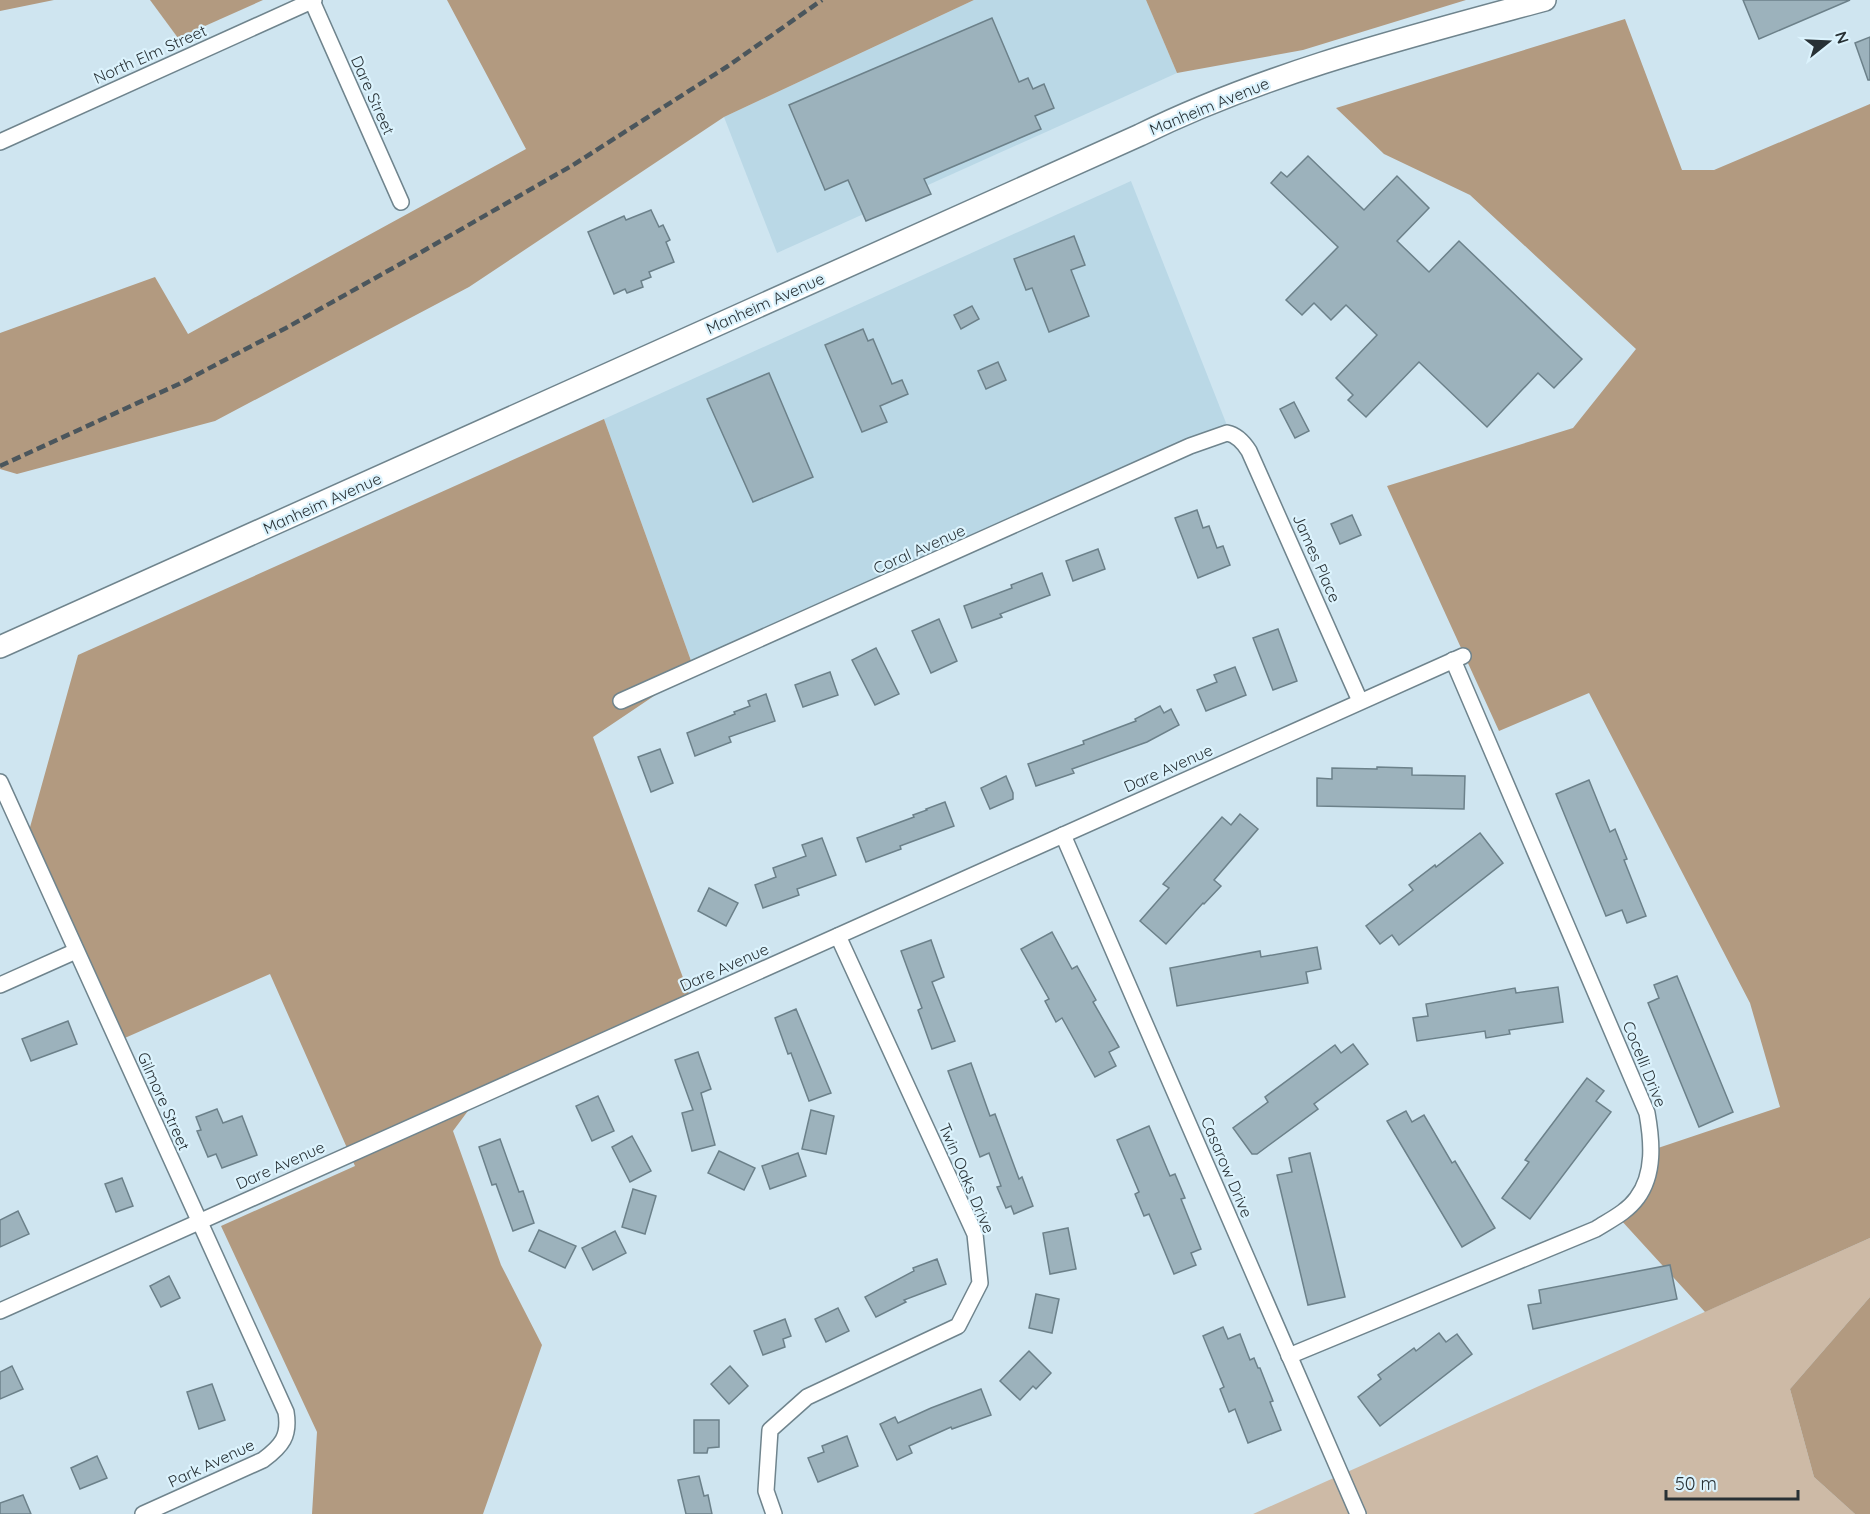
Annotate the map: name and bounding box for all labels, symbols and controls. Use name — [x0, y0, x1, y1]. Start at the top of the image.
north arrow — [1798, 12, 1858, 72]
street label: North Elm Street — [90, 20, 210, 88]
text: N — [1831, 29, 1854, 46]
street label: Dare Street — [347, 52, 399, 138]
street label: Manheim Avenue — [1146, 73, 1272, 139]
street label: Manheim Avenue — [703, 268, 827, 338]
street label: Manheim Avenue — [260, 468, 384, 538]
street label: James Place — [1289, 511, 1345, 605]
street label: Coral Avenue — [870, 520, 968, 578]
street label: Dare Avenue — [1120, 740, 1216, 796]
street label: Dare Avenue — [676, 939, 772, 995]
street label: Cocelli Drive — [1619, 1018, 1671, 1110]
street label: Gilmore Street — [133, 1049, 195, 1153]
street label: Casarow Drive — [1197, 1113, 1257, 1221]
street label: Twin Oaks Drive — [935, 1120, 999, 1236]
street label: Dare Avenue — [232, 1137, 328, 1193]
street label: Park Avenue — [165, 1434, 257, 1492]
scale bar — [1666, 1463, 1798, 1501]
text: 50 m — [1675, 1472, 1717, 1495]

